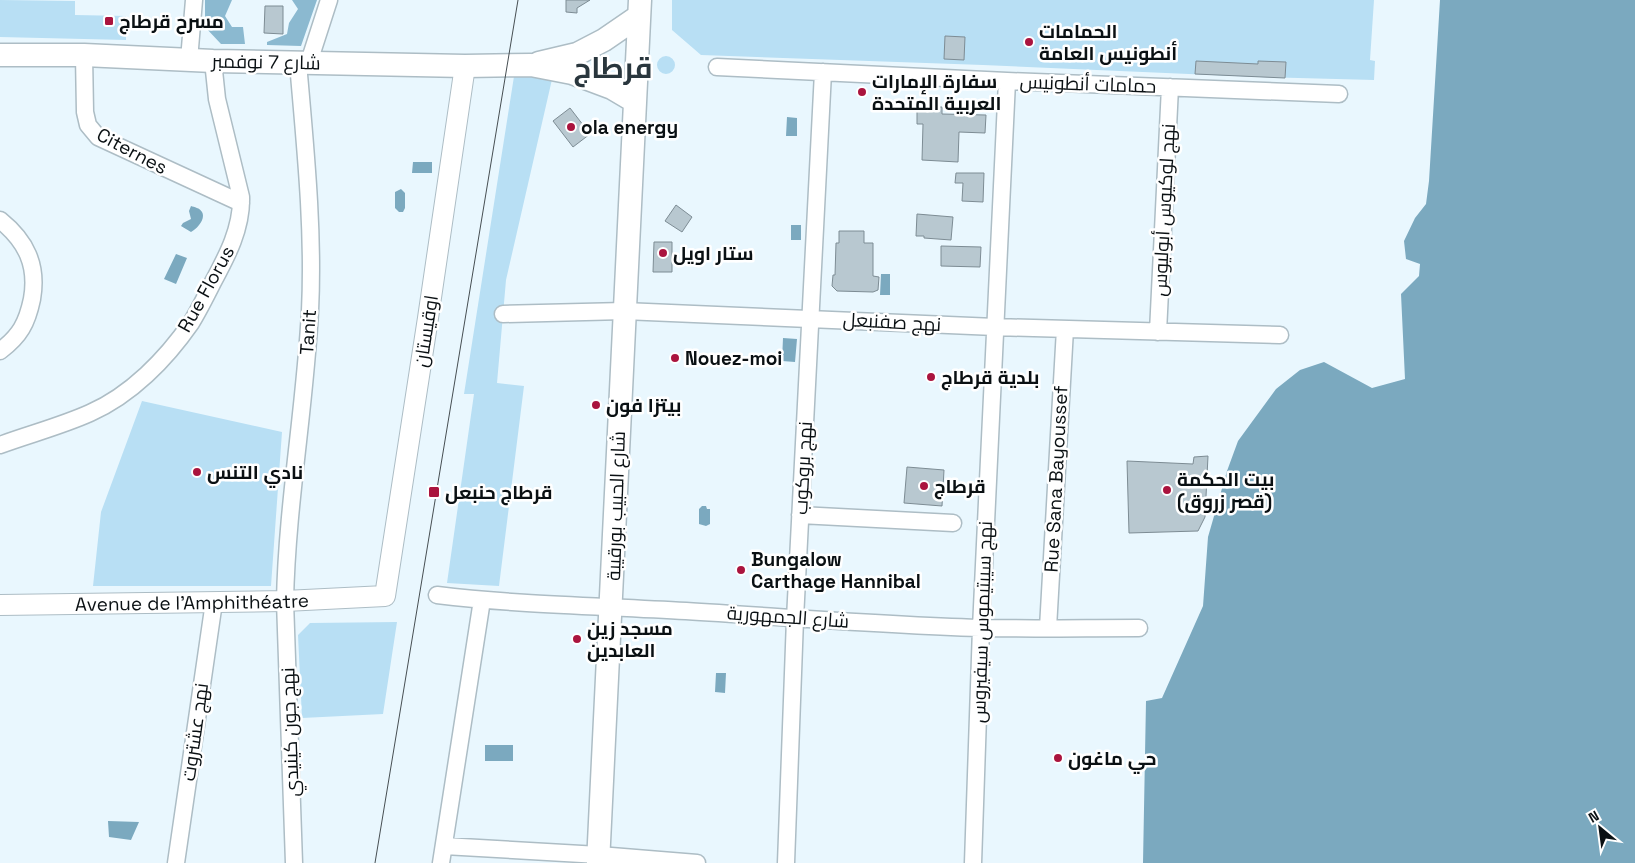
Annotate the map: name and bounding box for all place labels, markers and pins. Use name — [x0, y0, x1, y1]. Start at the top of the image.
place label: مسرح قرطاج — [119, 9, 224, 35]
marker: مسرح قرطاج — [103, 15, 115, 27]
place label: الحمامات أنطونيس العامة — [1039, 19, 1177, 66]
marker: الحمامات أنطونيس العامة — [1023, 36, 1035, 48]
place label: سفارة الإمارات العربية المتحدة — [872, 69, 1001, 116]
marker: سفارة الإمارات العربية المتحدة — [856, 86, 868, 98]
place label: ola energy — [581, 115, 678, 140]
marker: ola energy — [565, 121, 577, 133]
place label: ستار اويل — [673, 241, 753, 266]
marker: ستار اويل — [657, 247, 669, 259]
place label: Nouez-moi — [685, 346, 782, 371]
marker: Nouez-moi — [669, 352, 681, 364]
place label: بلدية قرطاج — [941, 365, 1039, 391]
marker: بلدية قرطاج — [925, 371, 937, 383]
place label: بيتزا فون — [606, 393, 681, 418]
marker: بيتزا فون — [590, 399, 602, 411]
place label: نادي التنس — [207, 460, 303, 488]
marker: نادي التنس — [191, 466, 203, 478]
place label: بيت الحكمة (قصر زروق) — [1177, 467, 1275, 514]
place label: قرطاج — [934, 474, 986, 500]
place label: قرطاج حنبعل — [445, 480, 552, 506]
marker: قرطاج — [918, 480, 930, 492]
marker: بيت الحكمة (قصر زروق) — [1161, 484, 1173, 496]
marker: قرطاج حنبعل — [427, 485, 441, 499]
place label: Bungalow Carthage Hannibal — [751, 547, 921, 594]
marker: Bungalow Carthage Hannibal — [735, 564, 747, 576]
place label: مسجد زين العابدين — [587, 616, 673, 663]
marker: مسجد زين العابدين — [571, 633, 583, 645]
place label: حي ماغون — [1068, 746, 1157, 774]
marker: حي ماغون — [1052, 752, 1064, 764]

